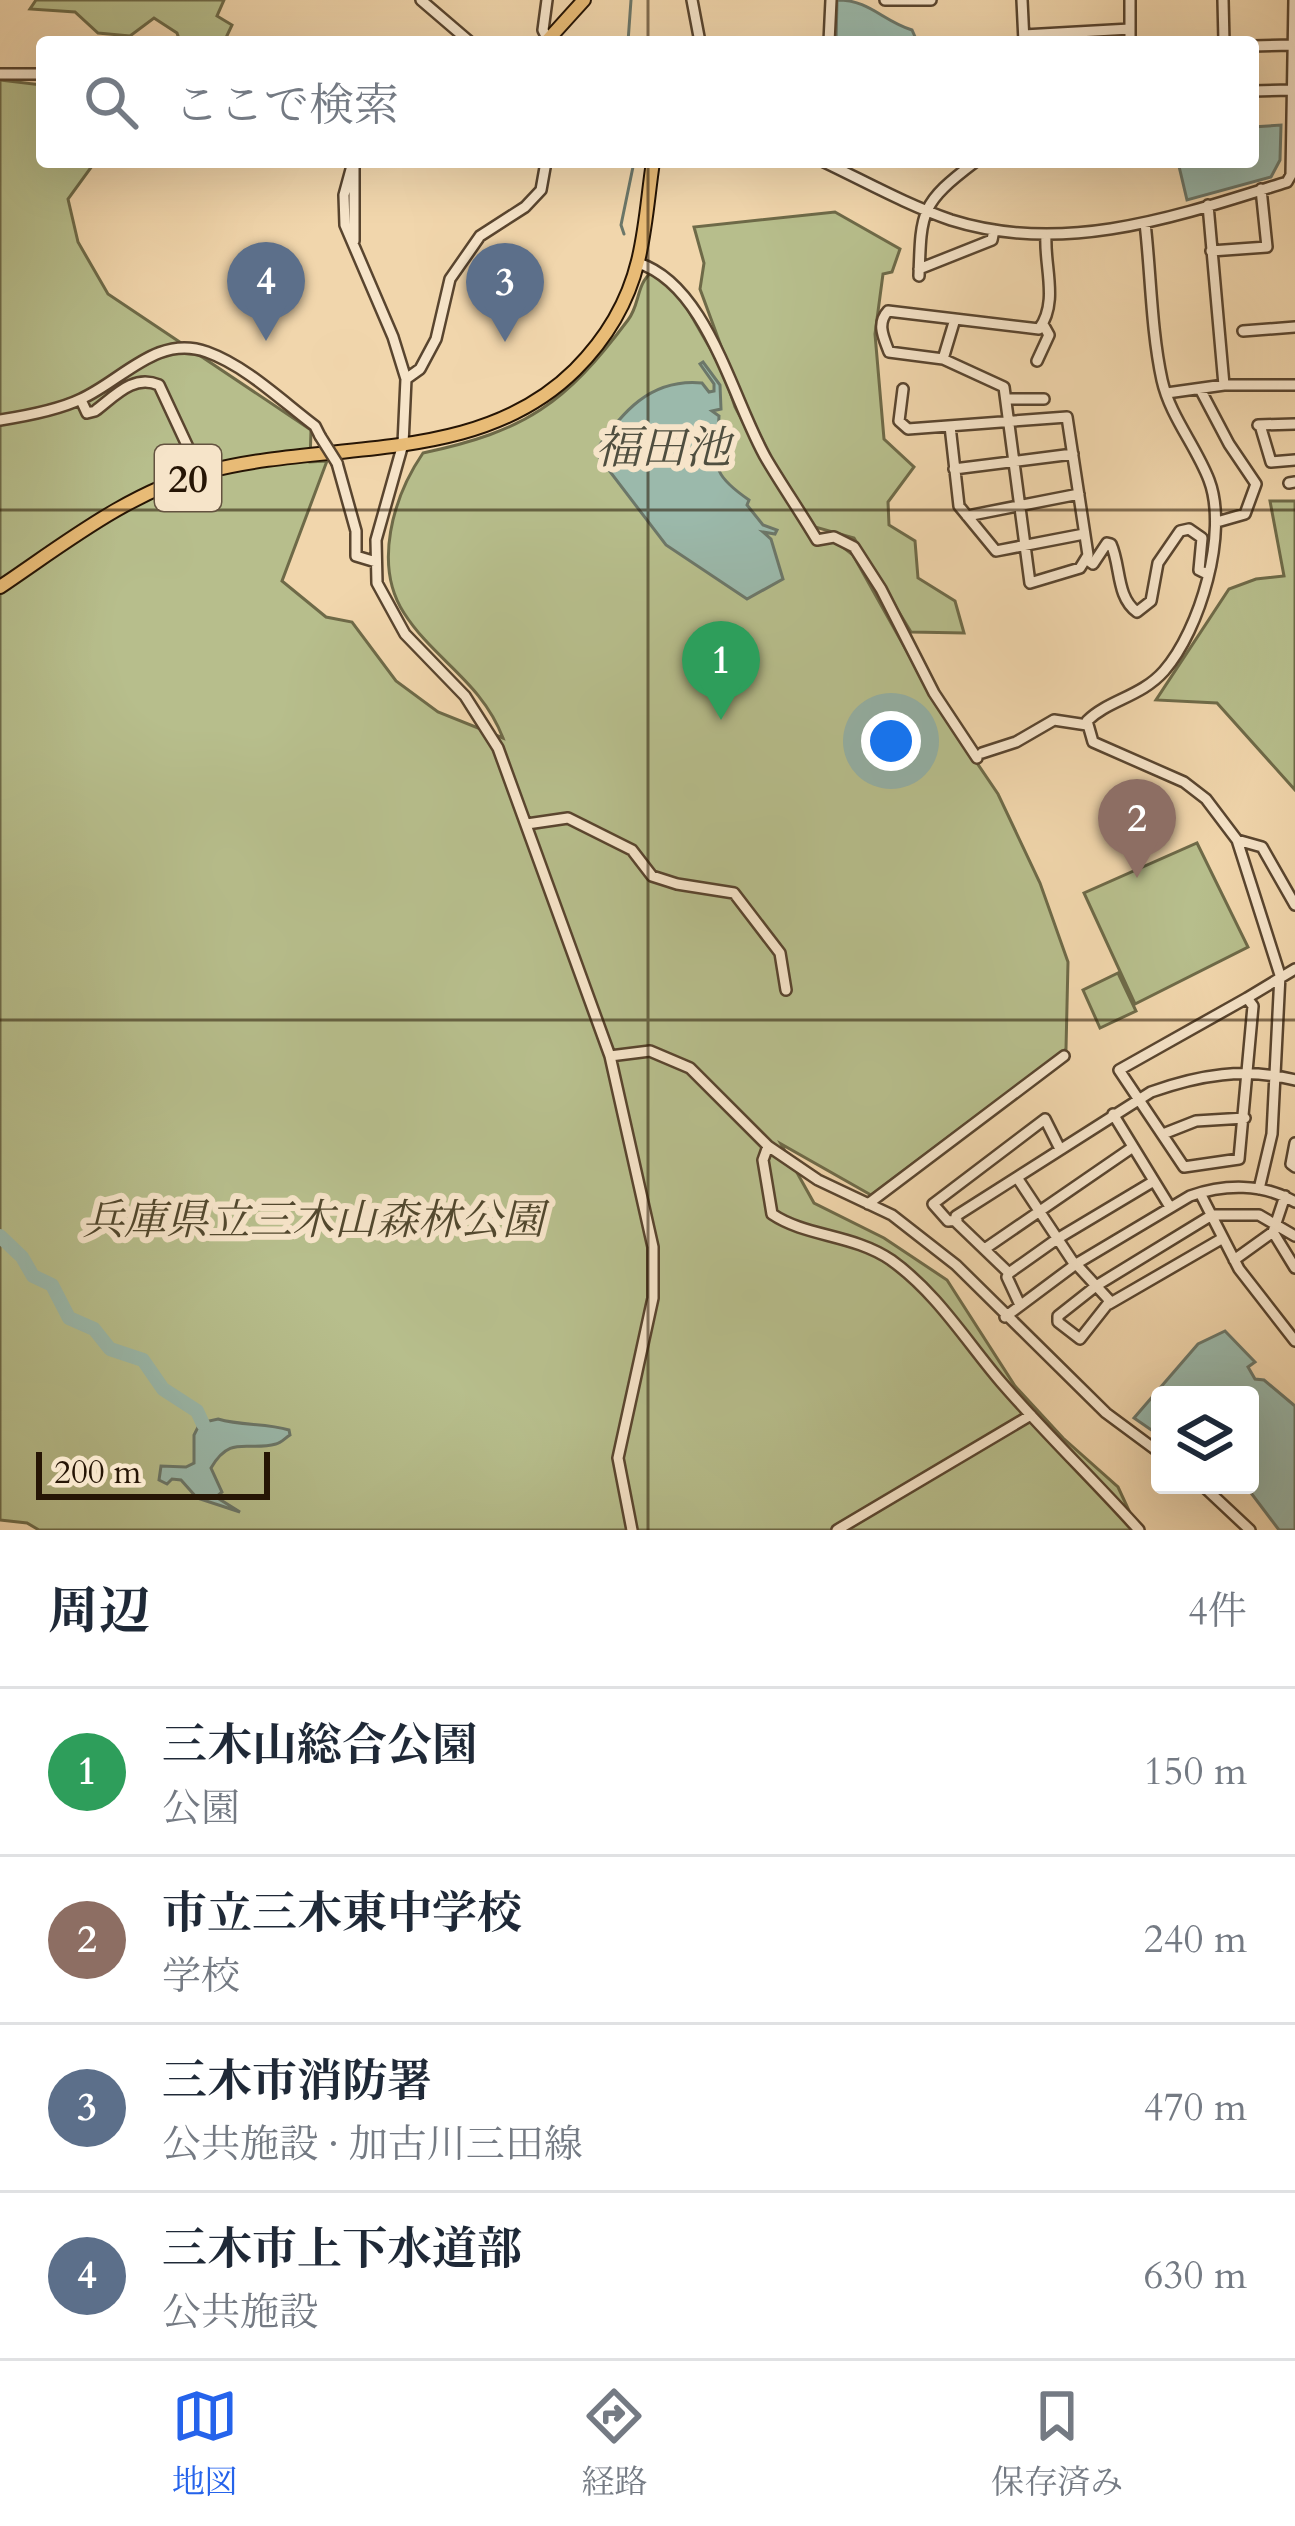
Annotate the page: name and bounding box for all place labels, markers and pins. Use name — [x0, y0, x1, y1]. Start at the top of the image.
pin: 4 — [227, 242, 305, 341]
pin: 3 — [466, 243, 544, 342]
pin: 1 — [682, 621, 760, 720]
pin: 2 — [1098, 779, 1176, 878]

